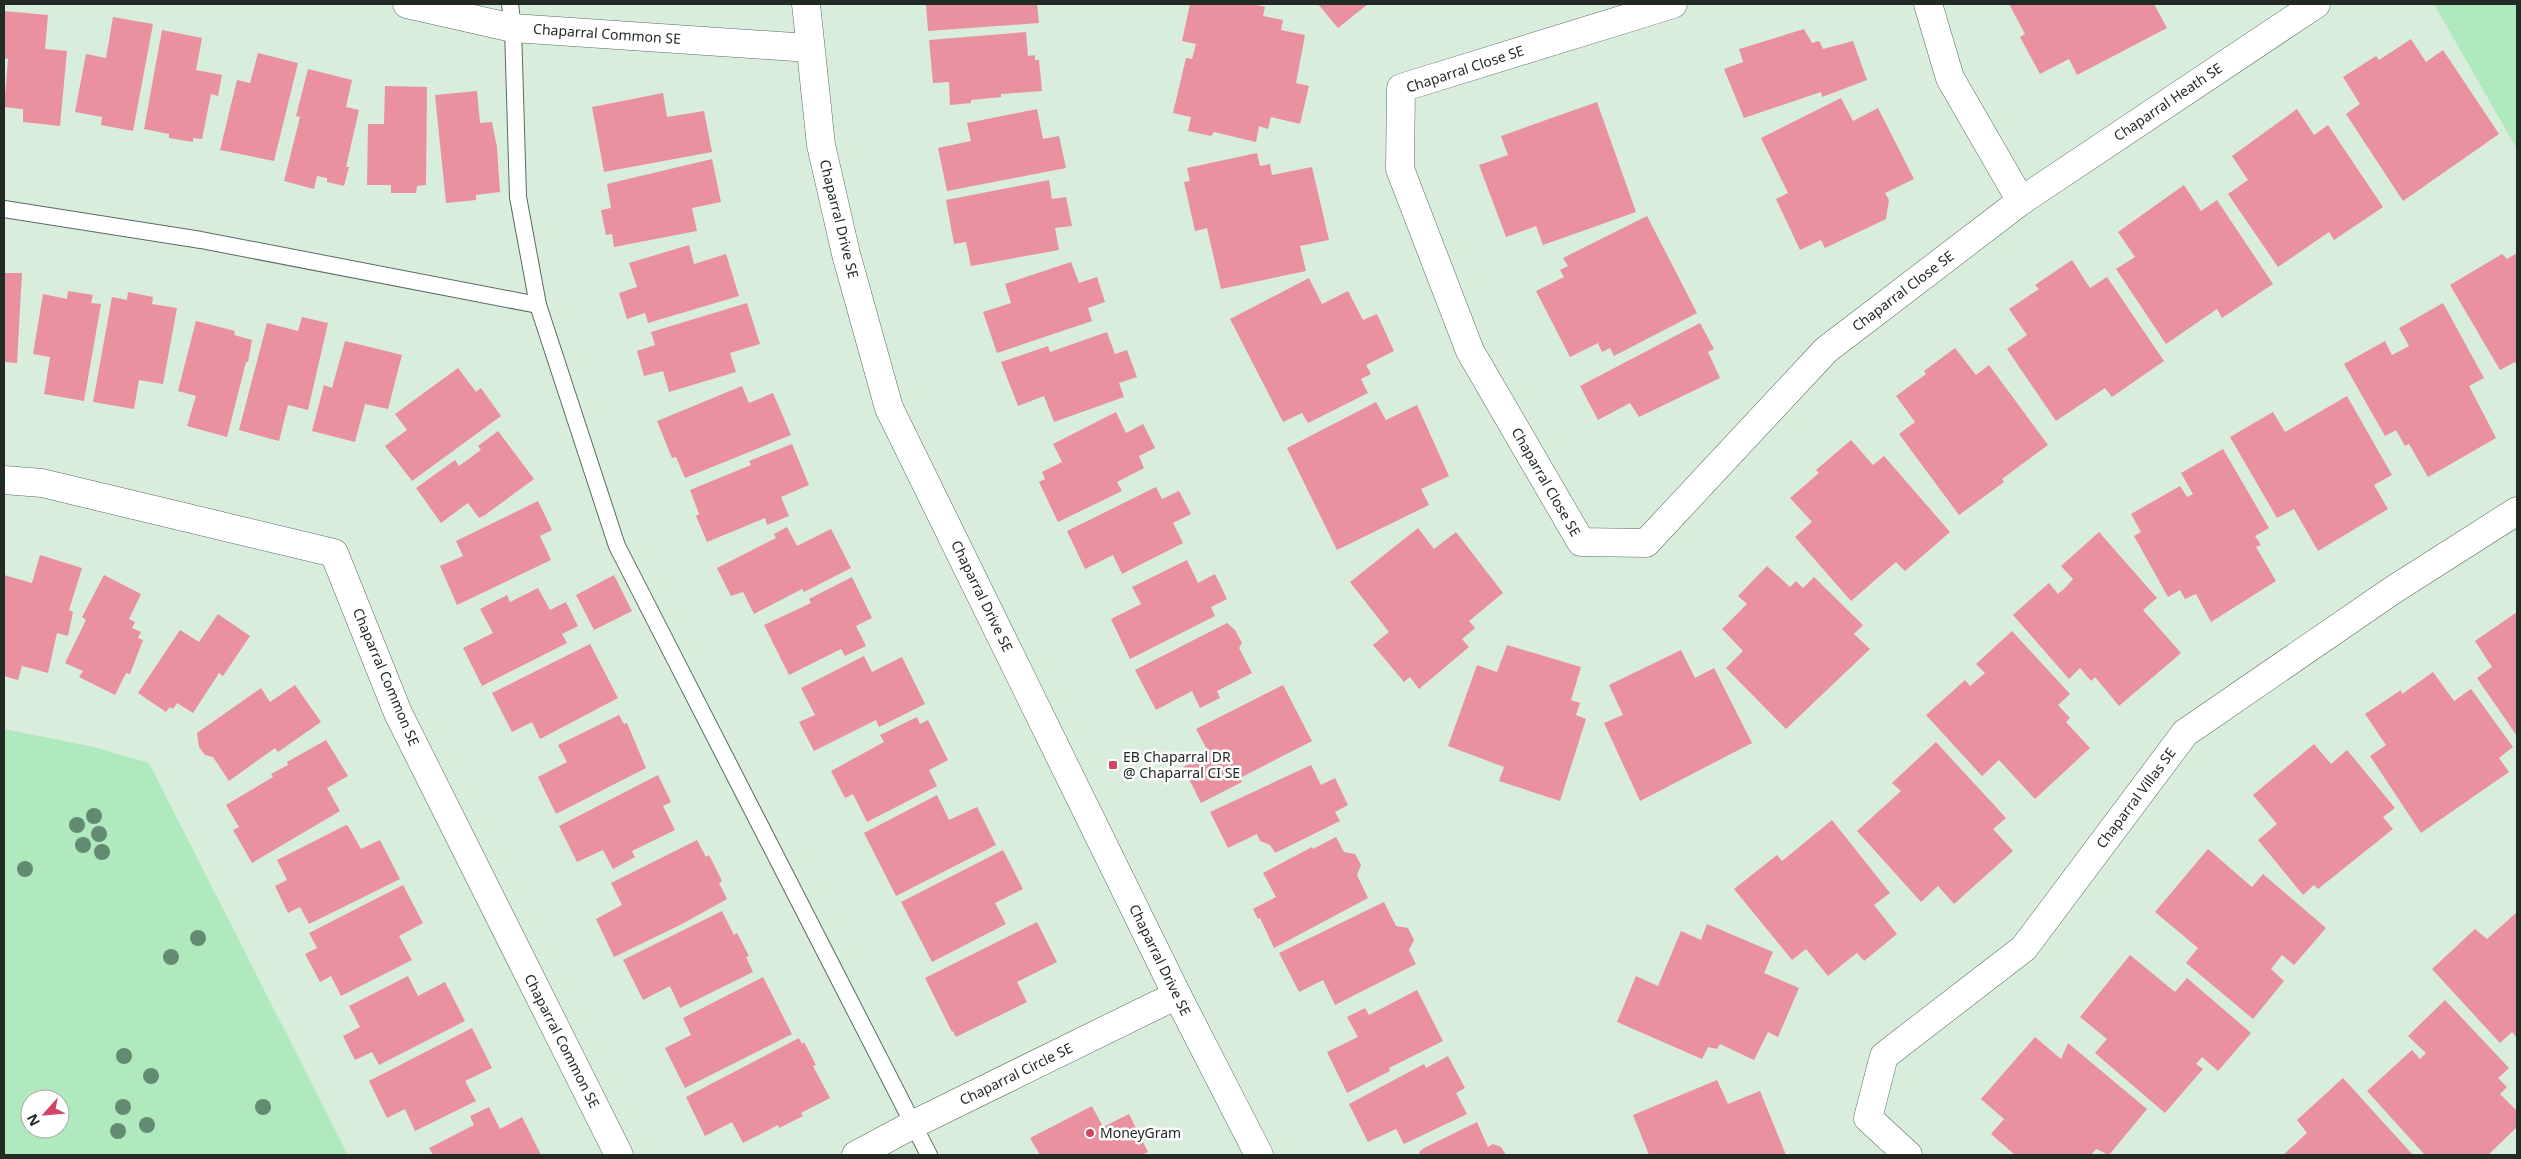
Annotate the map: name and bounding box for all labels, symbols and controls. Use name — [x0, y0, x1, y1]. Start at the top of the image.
street label: Chaparral Common SE — [533, 19, 681, 48]
street label: Chaparral Close SE — [1403, 41, 1526, 97]
street label: Chaparral Heath SE — [2110, 58, 2226, 145]
street label: Chaparral Drive SE — [816, 157, 863, 280]
street label: Chaparral Close SE — [1848, 246, 1957, 335]
street label: Chaparral Close SE — [1507, 424, 1585, 540]
street label: Chaparral Drive SE — [947, 537, 1018, 655]
street label: Chaparral Common SE — [349, 605, 424, 749]
street label: Chaparral Villas SE — [2092, 744, 2180, 852]
place label: EB Chaparral DR @ Chaparral CI SE — [1123, 747, 1240, 782]
marker: EB Chaparral DR @ Chaparral CI SE — [1107, 759, 1119, 771]
street label: Chaparral Drive SE — [1125, 901, 1196, 1019]
street label: Chaparral Common SE — [520, 971, 604, 1111]
street label: Chaparral Circle SE — [956, 1038, 1075, 1109]
north arrow — [20, 1089, 70, 1139]
text: N — [22, 1111, 44, 1130]
place label: MoneyGram — [1100, 1123, 1181, 1142]
marker: MoneyGram — [1084, 1127, 1096, 1139]

